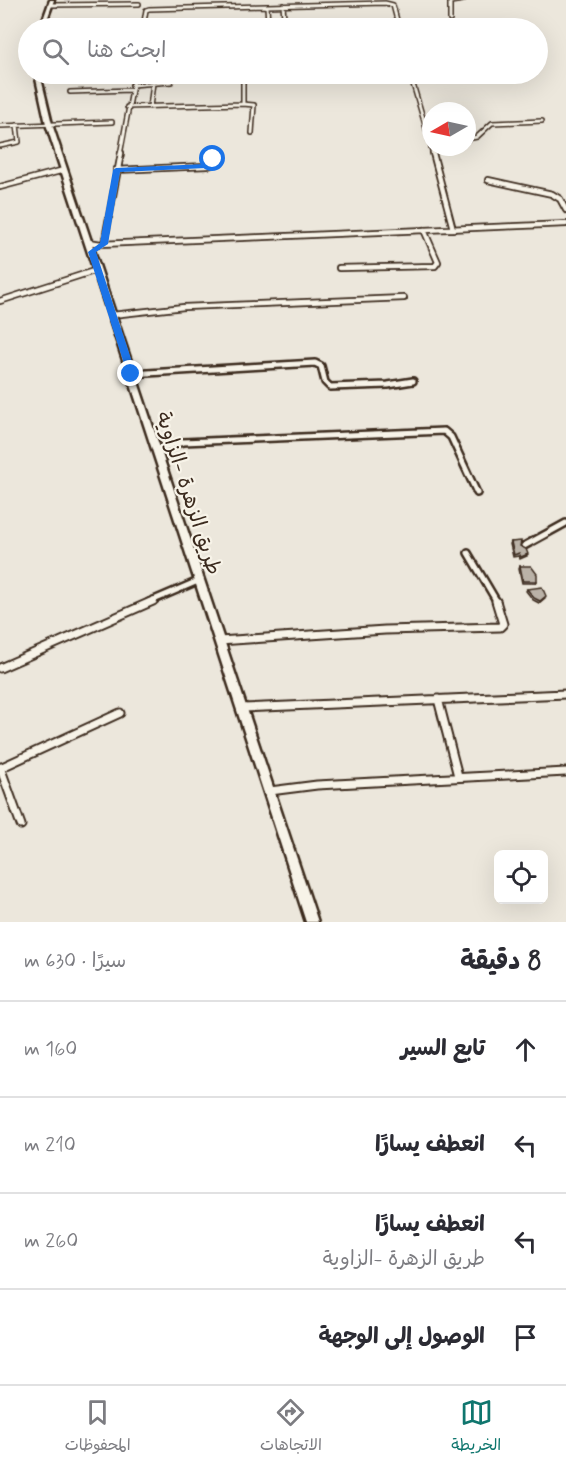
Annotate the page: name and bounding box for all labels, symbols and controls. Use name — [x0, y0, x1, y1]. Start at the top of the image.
search box — [18, 18, 548, 84]
icon: search — [39, 35, 72, 68]
text: ابحث هنا — [87, 37, 167, 65]
north arrow — [422, 102, 476, 156]
route start — [199, 145, 225, 171]
route end — [117, 360, 143, 386]
street label: طريق الزهرة -الزاوية — [148, 408, 228, 579]
map controls — [494, 850, 548, 904]
button: locate — [494, 850, 548, 904]
text: 8 دقيقة — [460, 945, 542, 979]
text: سيرًا · 630 m — [24, 948, 126, 975]
icon: ahead — [509, 1033, 542, 1066]
text: تابع السير — [401, 1035, 485, 1063]
text: 160 m — [24, 1036, 77, 1063]
icon: left — [509, 1129, 542, 1162]
text: انعطف يسارًا — [375, 1131, 485, 1159]
text: 210 m — [24, 1132, 76, 1159]
text: انعطف يسارًا — [375, 1211, 485, 1239]
icon: left — [509, 1225, 542, 1258]
text: 260 m — [24, 1228, 78, 1255]
text: طريق الزهرة -الزاوية — [323, 1246, 485, 1273]
icon: arrive — [509, 1321, 542, 1354]
text: الوصول إلى الوجهة — [318, 1323, 485, 1351]
tab: المحفوظات — [65, 1396, 131, 1459]
tab: الاتجاهات — [260, 1396, 322, 1459]
tab: الخريطة — [451, 1396, 501, 1459]

